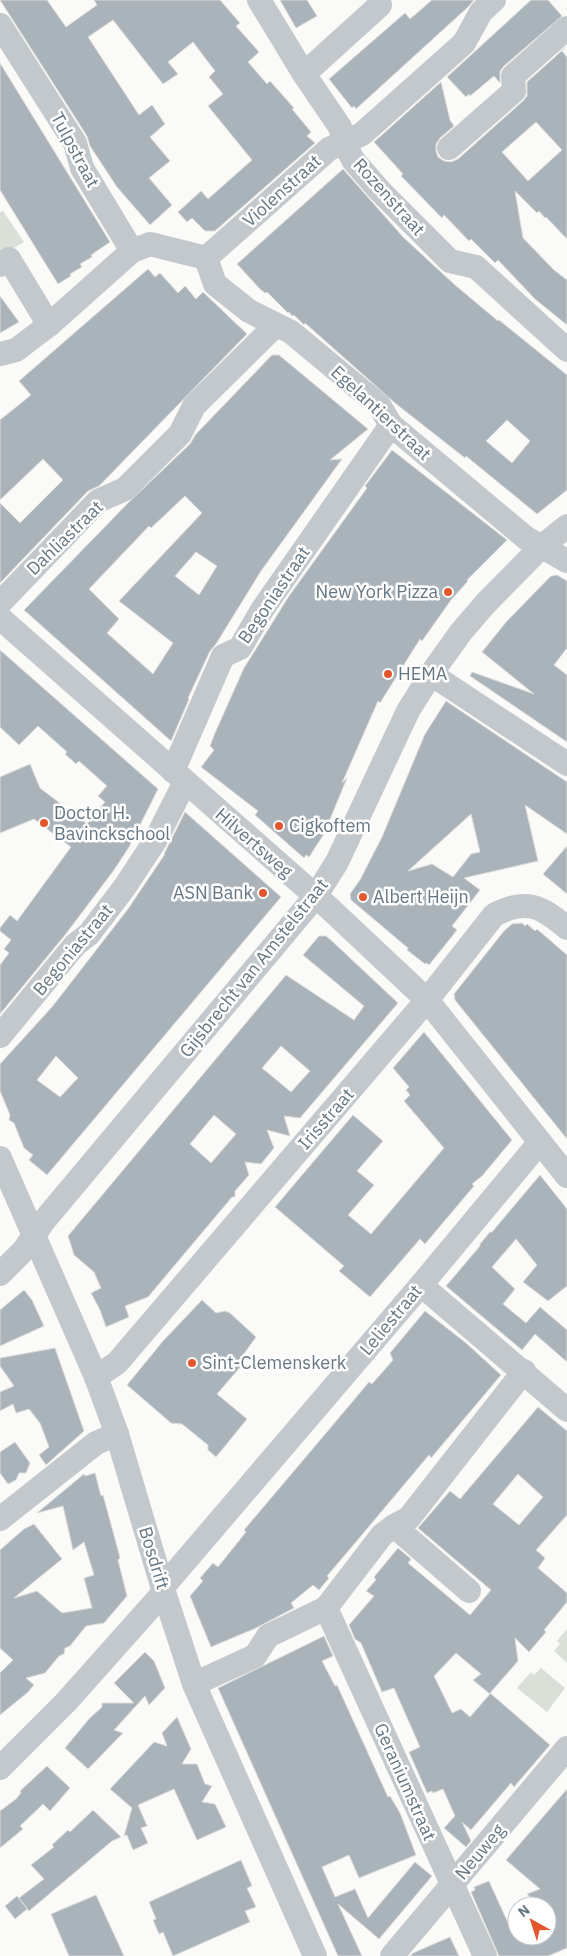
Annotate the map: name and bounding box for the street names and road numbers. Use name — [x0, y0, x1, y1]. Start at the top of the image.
street label: Tulpstraat — [46, 108, 105, 191]
street label: Violenstraat — [238, 149, 326, 232]
street label: Rozenstraat — [349, 153, 430, 240]
street label: Egelantierstraat — [326, 360, 436, 465]
street label: Dahliastraat — [21, 495, 108, 580]
street label: Begoniastraat — [233, 542, 315, 648]
street label: Hilvertsweg — [211, 803, 298, 883]
street label: Gijsbrecht van Amstelstraat — [174, 874, 333, 1062]
street label: Begoniastraat — [28, 899, 118, 1000]
street label: Irisstraat — [293, 1083, 359, 1154]
street label: Leliestraat — [354, 1280, 427, 1360]
street label: Bosdrift — [134, 1524, 175, 1592]
street label: Geraniumstraat — [369, 1719, 442, 1844]
street label: Neuweg — [450, 1819, 510, 1884]

